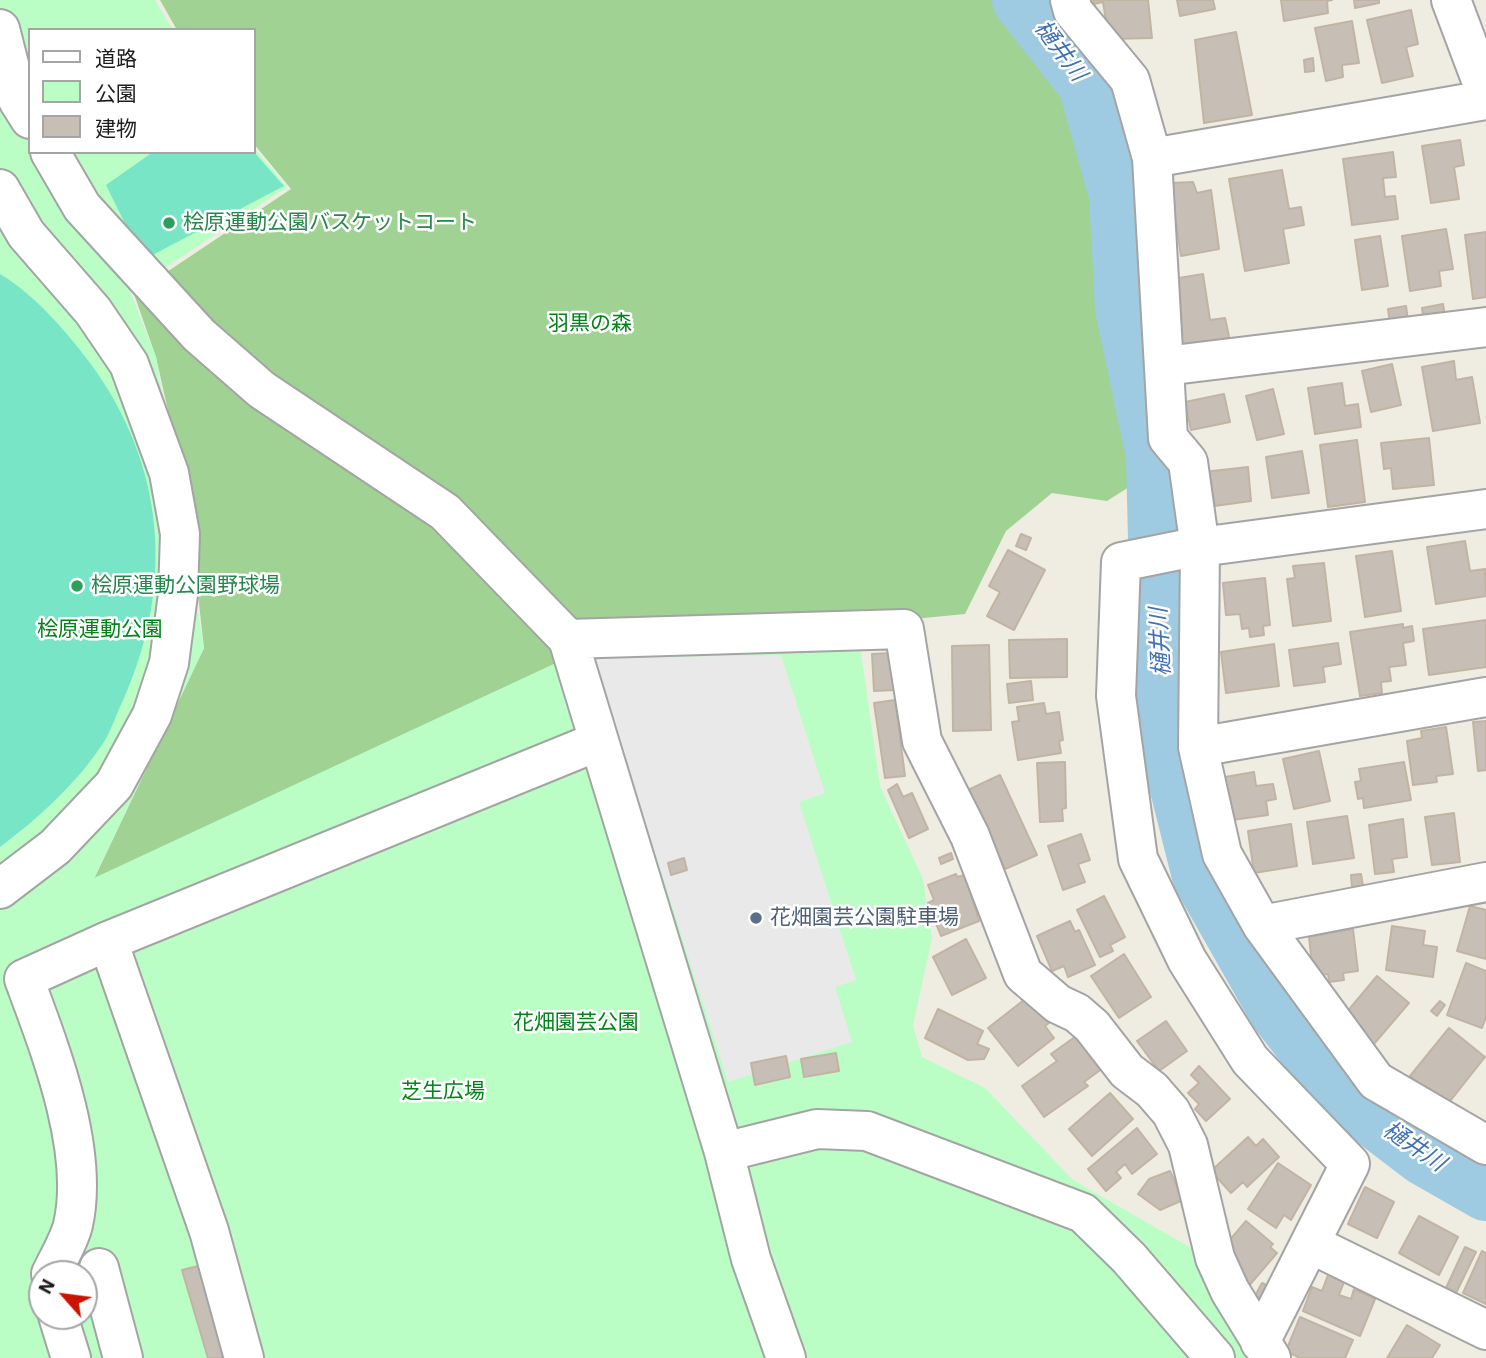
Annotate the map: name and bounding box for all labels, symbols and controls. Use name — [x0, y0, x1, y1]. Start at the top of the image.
water label: 樋井川 — [1028, 15, 1092, 87]
legend — [28, 28, 256, 154]
text: 道路 — [95, 44, 137, 72]
text: 公園 — [95, 79, 137, 107]
text: 建物 — [95, 114, 137, 142]
place label: 桧原運動公園バスケットコート — [183, 210, 477, 236]
marker: 桧原運動公園バスケットコート — [161, 215, 177, 231]
park label: 羽黒の森 — [548, 311, 632, 337]
place label: 桧原運動公園野球場 — [91, 573, 280, 599]
marker: 桧原運動公園野球場 — [69, 578, 85, 594]
water label: 樋井川 — [1145, 607, 1177, 677]
park label: 桧原運動公園 — [37, 617, 163, 643]
place label: 花畑園芸公園駐車場 — [770, 905, 959, 931]
marker: 花畑園芸公園駐車場 — [748, 910, 764, 926]
park label: 花畑園芸公園 — [513, 1010, 639, 1036]
park label: 芝生広場 — [401, 1079, 485, 1105]
water label: 樋井川 — [1378, 1116, 1450, 1178]
north arrow — [28, 1260, 98, 1330]
text: N — [32, 1274, 60, 1298]

